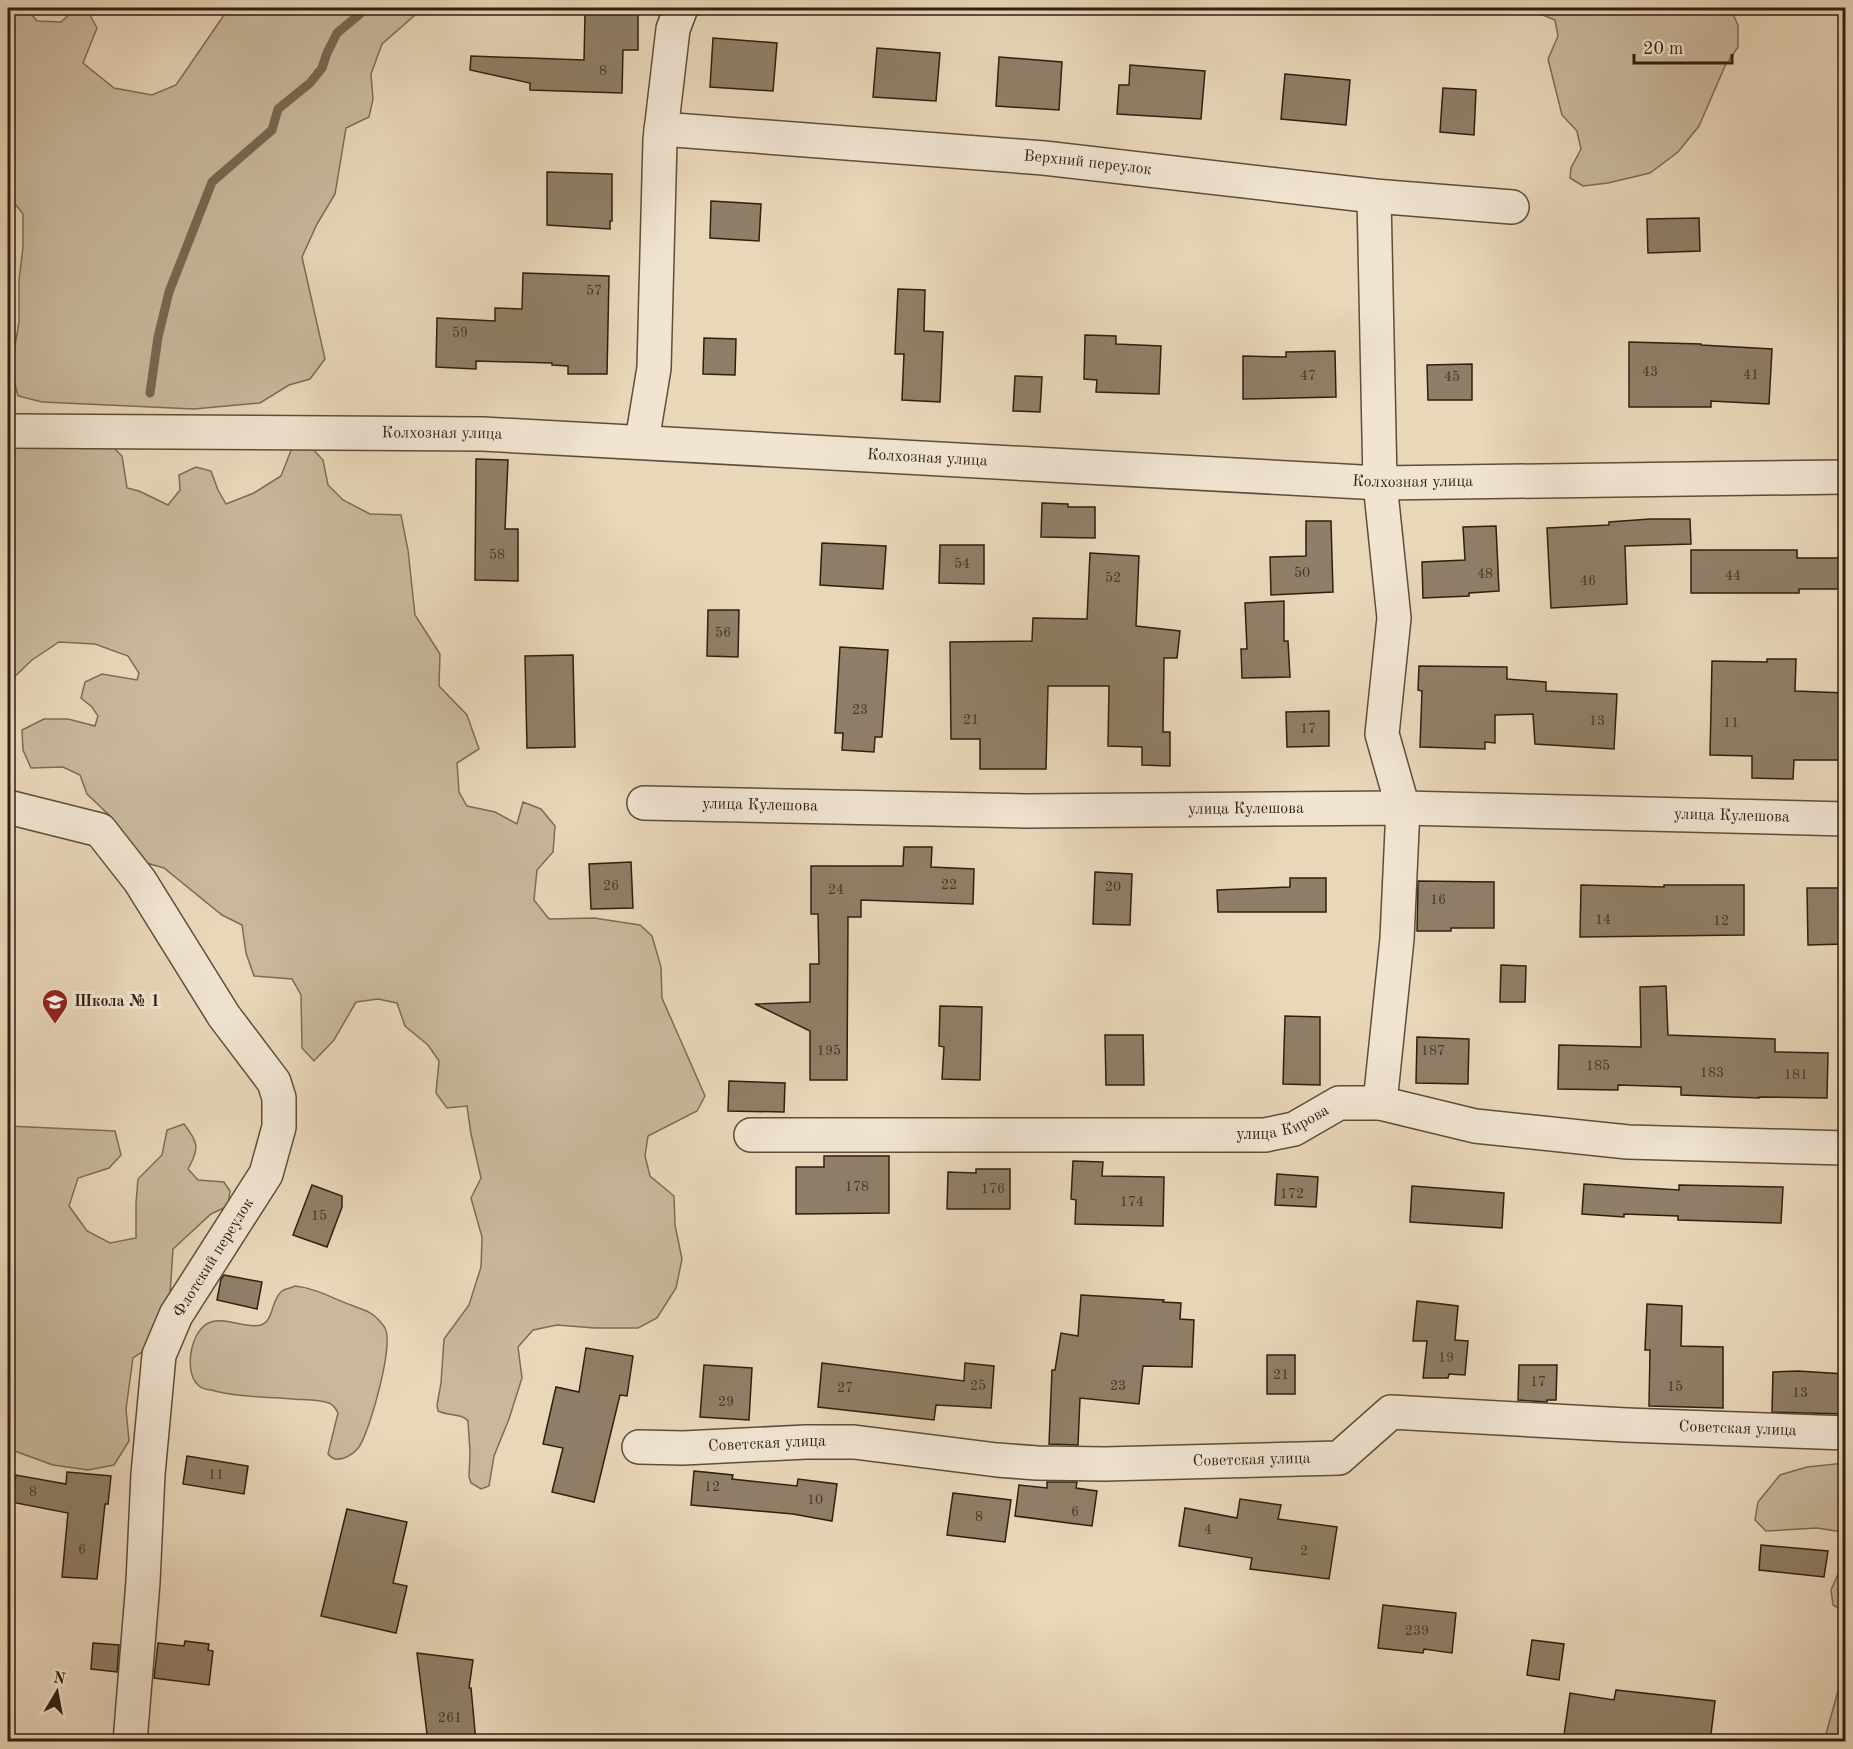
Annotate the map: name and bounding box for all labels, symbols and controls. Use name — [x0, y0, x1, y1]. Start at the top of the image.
scale bar — [1634, 27, 1732, 65]
text: 20 m — [1643, 40, 1683, 58]
house number: 8 — [599, 64, 607, 78]
street label: Верхний переулок — [1023, 148, 1152, 178]
house number: 57 — [586, 284, 602, 298]
house number: 59 — [452, 326, 468, 340]
house number: 43 — [1642, 365, 1658, 379]
house number: 41 — [1743, 368, 1759, 382]
house number: 47 — [1300, 369, 1316, 383]
house number: 45 — [1444, 370, 1460, 384]
street label: Колхозная улица — [381, 425, 503, 443]
street label: Колхозная улица — [866, 447, 988, 470]
street label: Колхозная улица — [1352, 473, 1473, 491]
house number: 58 — [489, 548, 505, 562]
house number: 54 — [954, 557, 970, 571]
house number: 50 — [1294, 566, 1310, 580]
house number: 48 — [1477, 567, 1493, 581]
house number: 44 — [1725, 569, 1741, 583]
house number: 52 — [1105, 571, 1121, 585]
house number: 46 — [1580, 574, 1596, 588]
house number: 56 — [715, 626, 731, 640]
house number: 23 — [852, 703, 868, 717]
house number: 21 — [963, 713, 979, 727]
house number: 13 — [1589, 714, 1605, 728]
house number: 11 — [1723, 716, 1739, 730]
house number: 17 — [1300, 722, 1316, 736]
street label: улица Кулешова — [702, 796, 818, 815]
street label: улица Кулешова — [1188, 801, 1304, 818]
street label: улица Кулешова — [1674, 807, 1790, 826]
house number: 22 — [941, 878, 957, 892]
house number: 26 — [603, 879, 619, 893]
house number: 20 — [1105, 880, 1121, 894]
house number: 24 — [828, 883, 844, 897]
house number: 16 — [1430, 893, 1446, 907]
house number: 14 — [1595, 913, 1611, 927]
house number: 12 — [1713, 914, 1729, 928]
school or university icon: Школа № 1 — [40, 987, 70, 1025]
place label: Школа № 1 — [74, 994, 160, 1010]
house number: 195 — [817, 1044, 841, 1058]
house number: 187 — [1421, 1044, 1445, 1058]
house number: 185 — [1586, 1059, 1610, 1073]
house number: 183 — [1700, 1066, 1724, 1080]
house number: 181 — [1784, 1068, 1808, 1082]
street label: улица Кирова — [1236, 1102, 1332, 1143]
house number: 178 — [845, 1180, 869, 1194]
house number: 176 — [981, 1182, 1005, 1196]
house number: 172 — [1280, 1187, 1304, 1201]
house number: 174 — [1120, 1195, 1144, 1209]
street label: Флотский переулок — [171, 1196, 257, 1320]
house number: 15 — [311, 1209, 327, 1223]
house number: 19 — [1438, 1351, 1454, 1365]
house number: 21 — [1273, 1368, 1289, 1382]
house number: 17 — [1530, 1375, 1546, 1389]
house number: 25 — [970, 1379, 986, 1393]
house number: 23 — [1110, 1379, 1126, 1393]
house number: 15 — [1667, 1380, 1683, 1394]
house number: 27 — [837, 1381, 853, 1395]
house number: 13 — [1792, 1386, 1808, 1400]
house number: 29 — [718, 1395, 734, 1409]
street label: Советская улица — [1678, 1419, 1797, 1439]
street label: Советская улица — [708, 1434, 826, 1455]
street label: Советская улица — [1192, 1451, 1311, 1470]
house number: 11 — [208, 1468, 224, 1482]
house number: 12 — [704, 1480, 720, 1494]
house number: 8 — [29, 1485, 37, 1499]
house number: 10 — [807, 1493, 823, 1507]
house number: 6 — [1071, 1505, 1079, 1519]
house number: 8 — [975, 1510, 983, 1524]
house number: 4 — [1204, 1523, 1212, 1537]
house number: 6 — [78, 1543, 86, 1557]
house number: 2 — [1300, 1544, 1308, 1558]
house number: 239 — [1405, 1624, 1429, 1638]
north arrow — [27, 1662, 87, 1722]
text: N — [52, 1670, 67, 1688]
house number: 261 — [438, 1711, 462, 1725]

